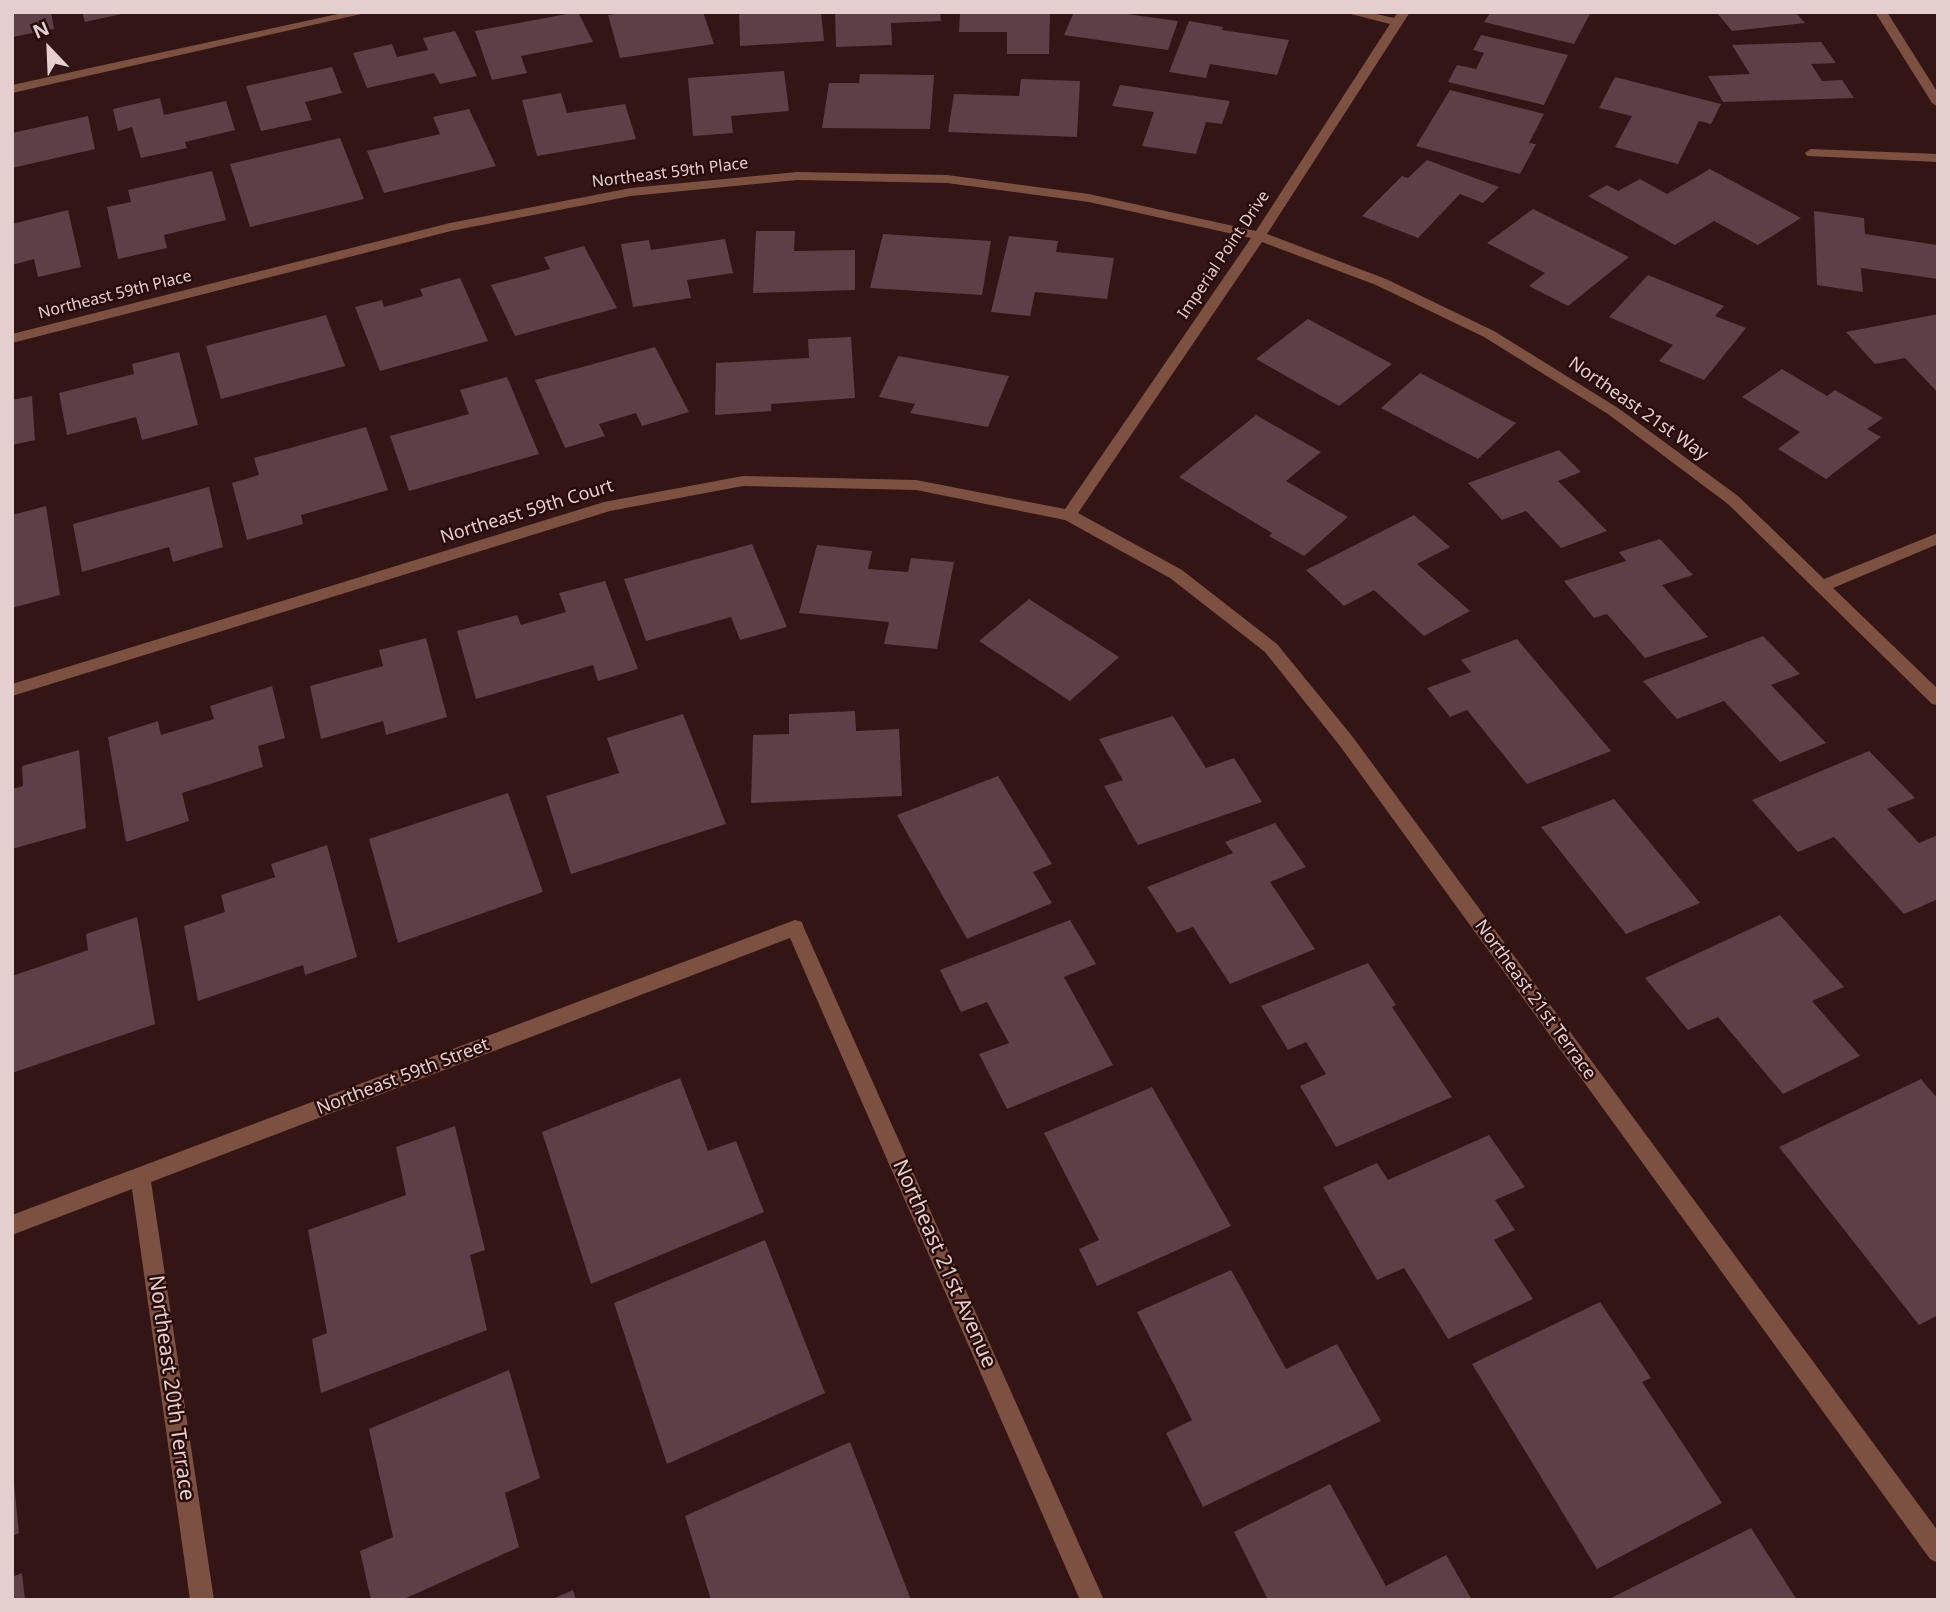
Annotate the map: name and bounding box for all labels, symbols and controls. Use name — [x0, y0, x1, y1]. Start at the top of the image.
north arrow — [14, 14, 84, 84]
text: N — [29, 15, 53, 45]
street label: Northeast 59th Place — [591, 154, 749, 192]
street label: Imperial Point Drive — [1174, 187, 1274, 323]
street label: Northeast 59th Place — [36, 267, 194, 323]
street label: Northeast 21st Way — [1564, 353, 1712, 465]
street label: Northeast 59th Court — [438, 475, 616, 549]
street label: Northeast 21st Terrace — [1470, 916, 1600, 1084]
street label: Northeast 59th Street — [314, 1034, 492, 1120]
street label: Northeast 21st Avenue — [887, 1156, 1001, 1372]
street label: Northeast 20th Terrace — [143, 1274, 199, 1502]

